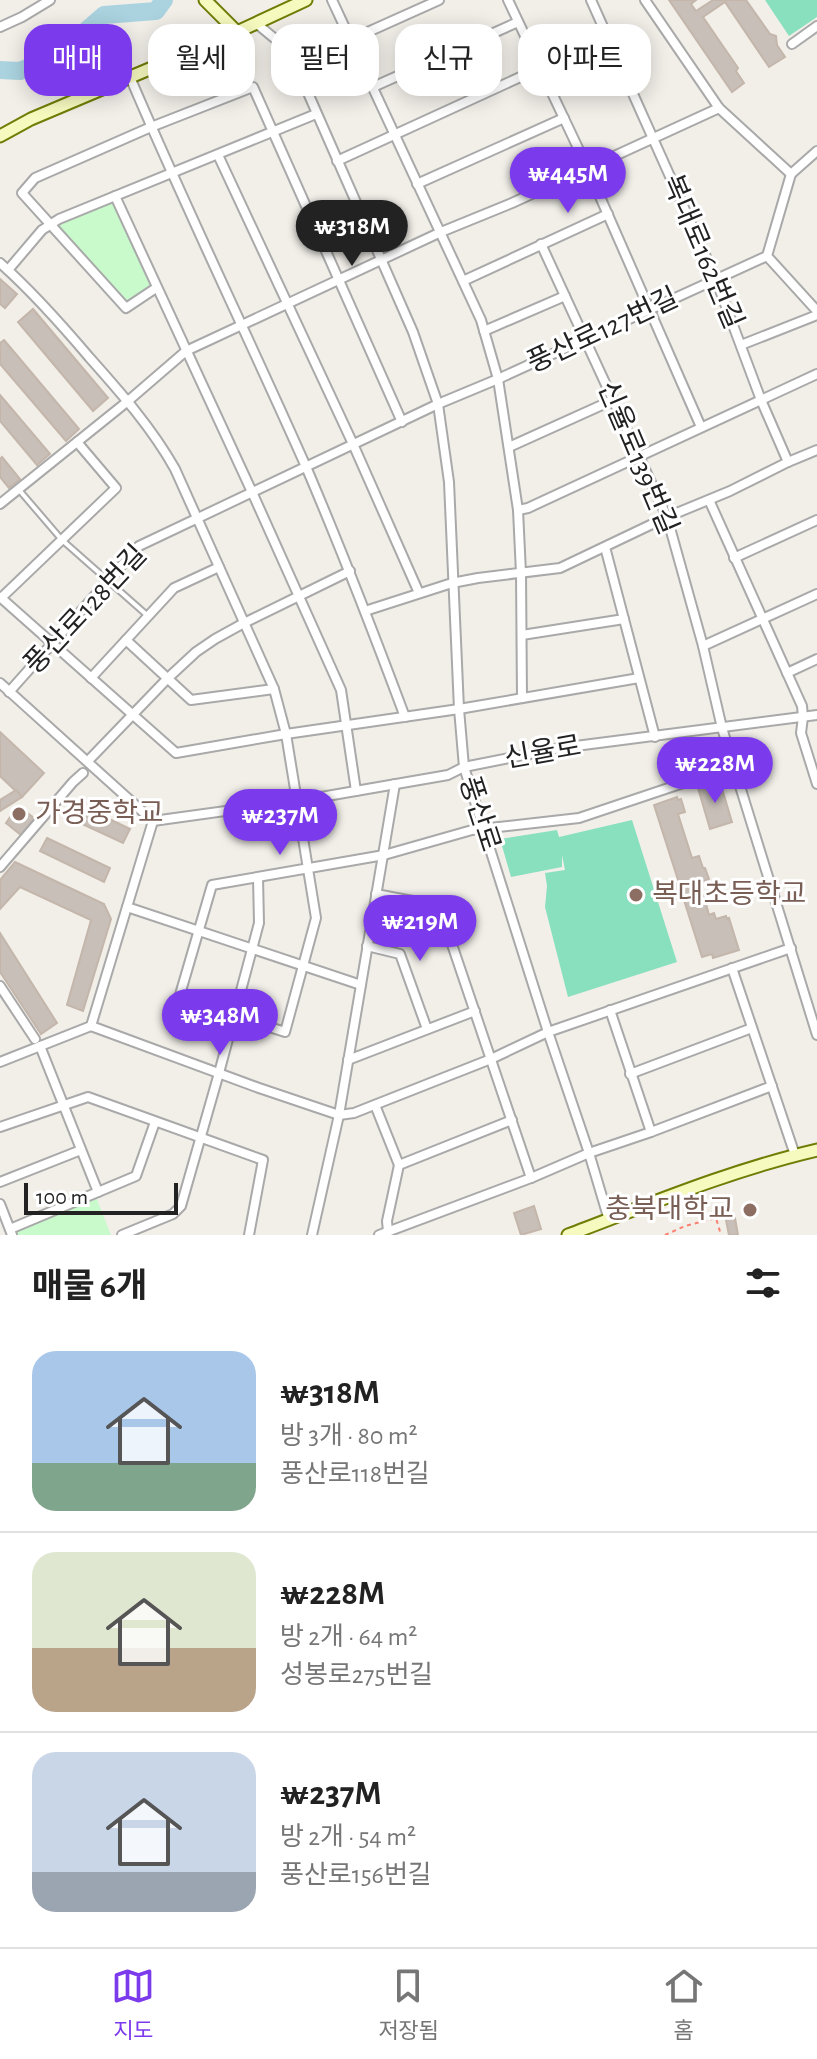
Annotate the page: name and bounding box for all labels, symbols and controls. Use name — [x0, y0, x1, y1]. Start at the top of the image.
chip: 매매 — [24, 24, 132, 96]
chip: 월세 — [148, 24, 255, 96]
chip: 필터 — [271, 24, 379, 96]
chip: 신규 — [395, 24, 502, 96]
chip: 아파트 — [518, 24, 651, 96]
pin: ₩445M — [512, 147, 624, 215]
text: ₩445M — [528, 160, 608, 186]
street label: 복대로162번길 — [657, 170, 749, 333]
pin: ₩318M — [296, 200, 408, 268]
text: ₩318M — [314, 213, 390, 239]
street label: 풍산로127번길 — [522, 282, 683, 378]
street label: 신율로139번길 — [592, 377, 684, 539]
street label: 풍산로128번길 — [18, 539, 152, 680]
street label: 신율로 — [502, 731, 583, 773]
pin: ₩228M — [659, 737, 771, 805]
text: ₩228M — [675, 750, 755, 776]
street label: 풍산로 — [454, 773, 505, 855]
pin: ₩237M — [224, 789, 336, 857]
place label: 가경중학교 — [35, 798, 164, 828]
text: ₩237M — [241, 802, 319, 828]
marker: 가경중학교 — [10, 805, 28, 823]
place label: 복대초등학교 — [652, 879, 807, 909]
marker: 복대초등학교 — [627, 886, 645, 904]
pin: ₩219M — [364, 895, 476, 963]
text: ₩219M — [381, 908, 459, 934]
pin: ₩348M — [164, 989, 276, 1057]
text: ₩348M — [180, 1002, 260, 1028]
scale bar — [24, 1179, 178, 1215]
text: 100 m — [36, 1186, 88, 1208]
place label: 충북대학교 — [605, 1194, 734, 1224]
marker: 충북대학교 — [741, 1201, 759, 1219]
icon: filters — [741, 1261, 785, 1305]
text: 매물 6개 — [32, 1270, 147, 1304]
text: ₩318M — [280, 1376, 380, 1410]
icon: home — [96, 1383, 192, 1479]
text: 방 3개 · 80 m² — [280, 1423, 418, 1449]
text: 풍산로118번길 — [280, 1461, 430, 1487]
text: ₩228M — [280, 1577, 385, 1611]
icon: home — [96, 1584, 192, 1680]
text: 방 2개 · 64 m² — [280, 1624, 417, 1650]
text: 성봉로275번길 — [280, 1662, 433, 1688]
text: ₩237M — [280, 1777, 382, 1811]
icon: home — [96, 1784, 192, 1880]
text: 방 2개 · 54 m² — [280, 1824, 416, 1850]
text: 풍산로156번길 — [280, 1862, 432, 1888]
tab: 지도 — [111, 1964, 155, 2044]
tab: 저장됨 — [378, 1964, 439, 2044]
tab: 홈 — [662, 1964, 706, 2044]

